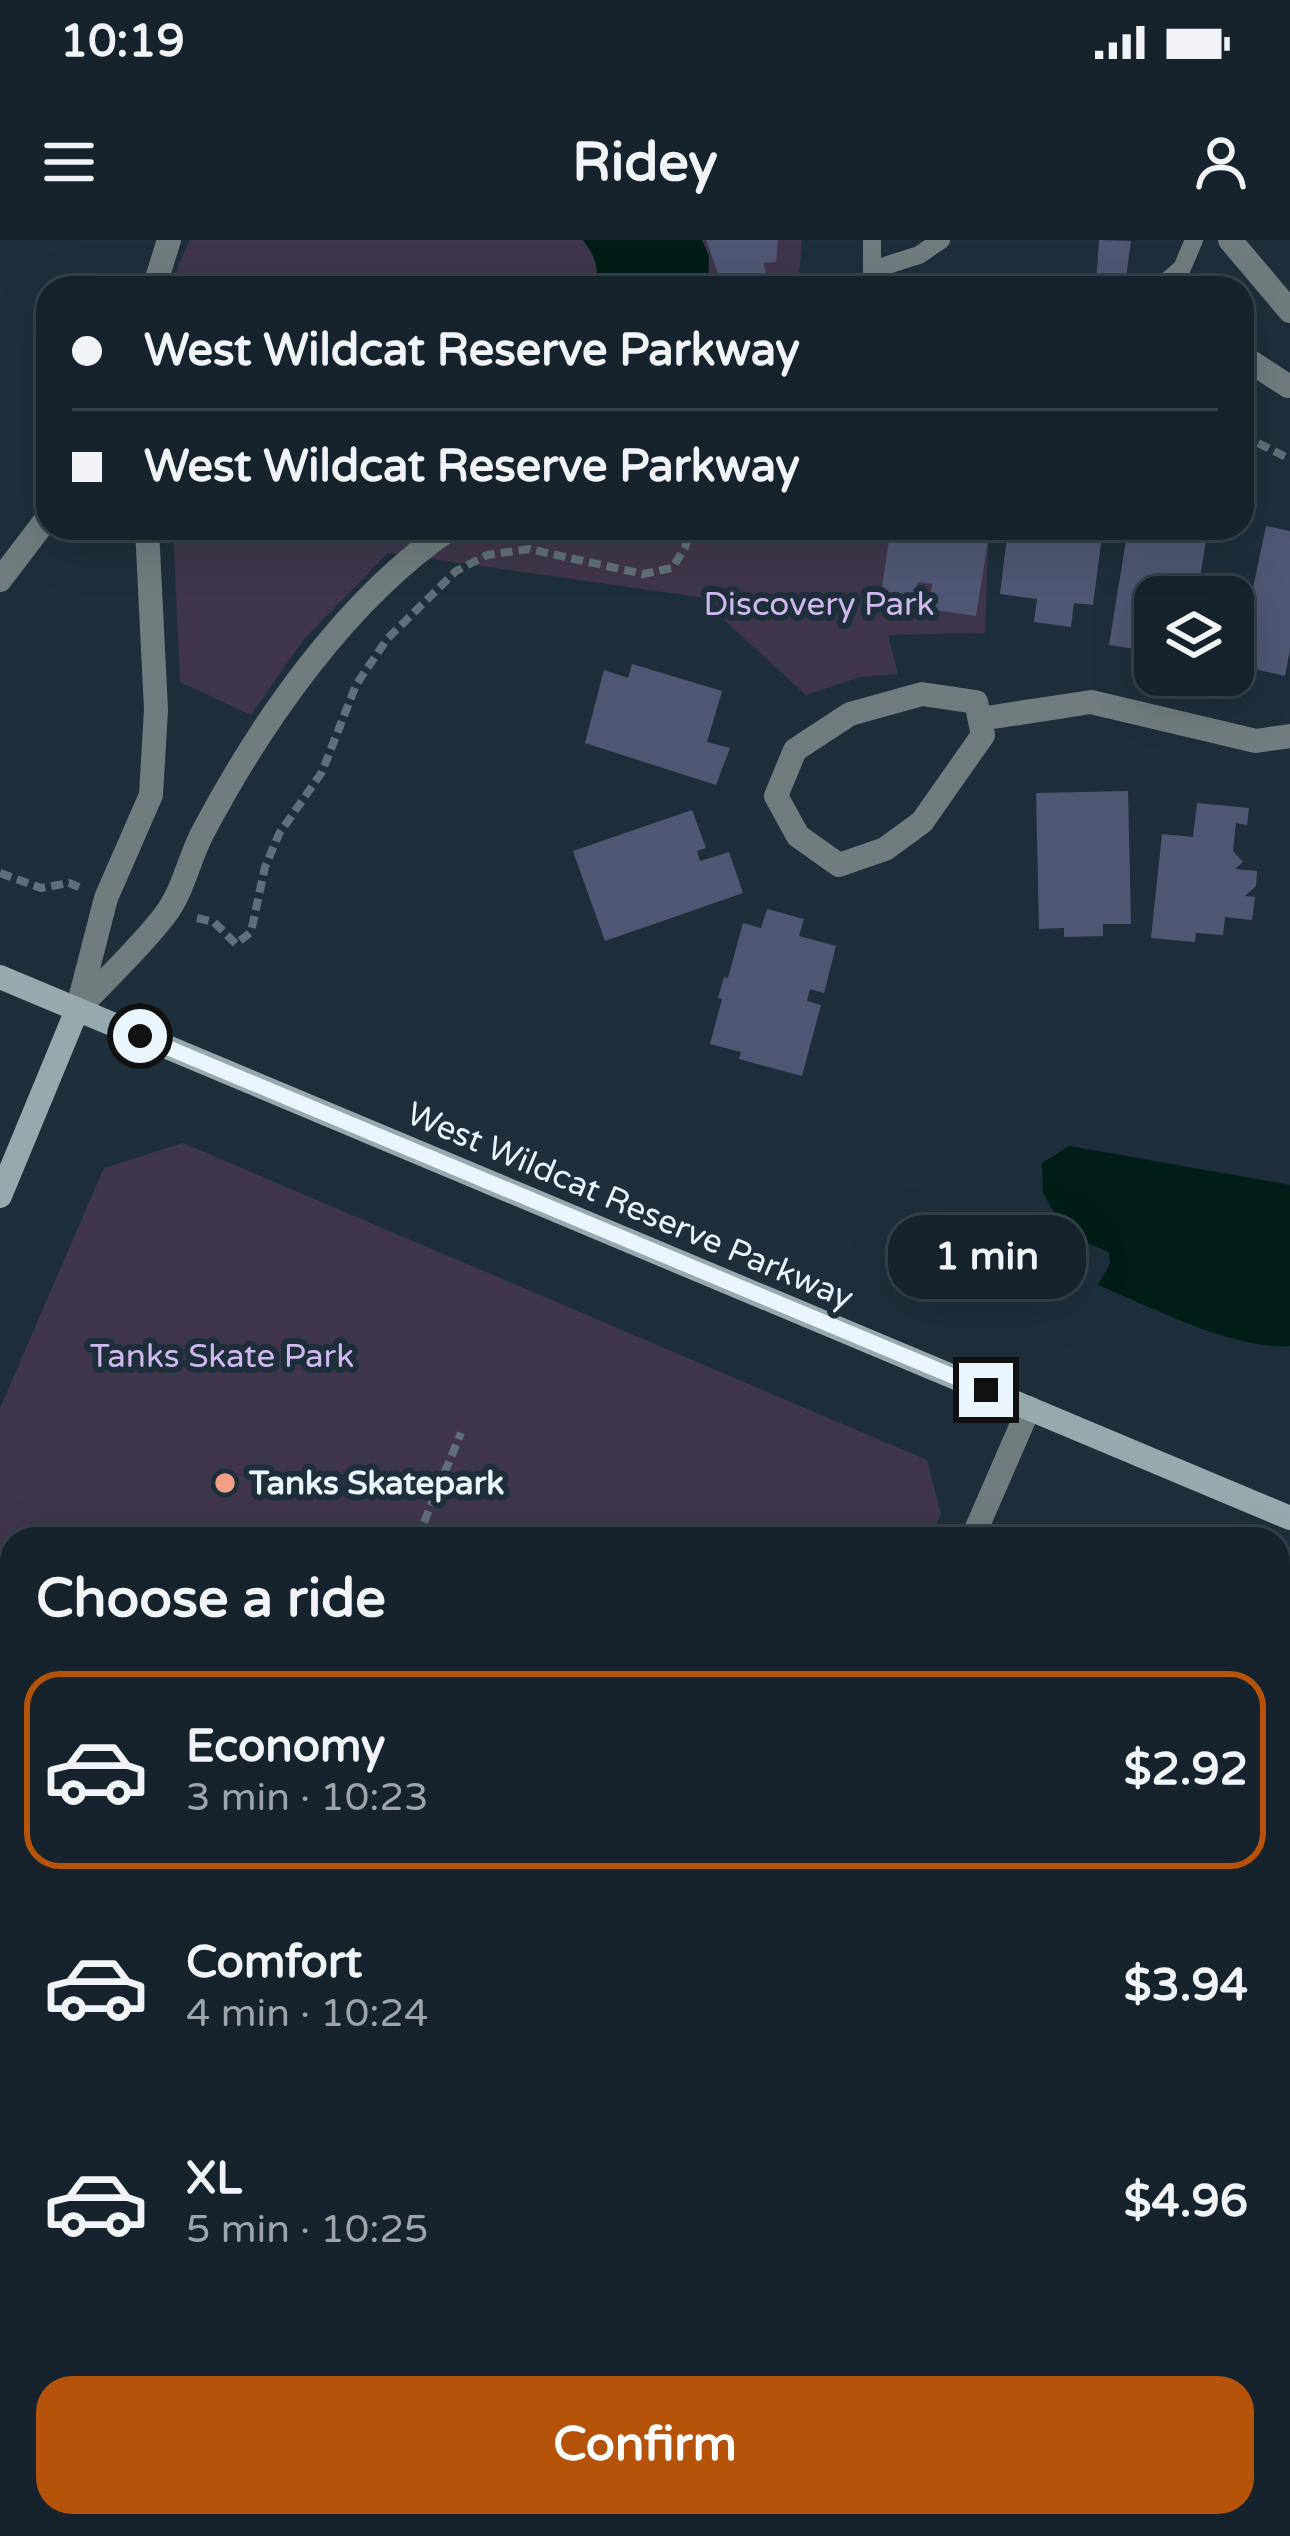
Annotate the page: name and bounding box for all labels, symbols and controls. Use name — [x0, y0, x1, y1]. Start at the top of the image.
text: 10:19 — [60, 15, 185, 69]
icon: menu — [36, 129, 102, 195]
icon: person — [1188, 129, 1254, 195]
text: Ridey — [572, 130, 718, 195]
text: West Wildcat Reserve Parkway — [144, 324, 800, 378]
text: West Wildcat Reserve Parkway — [144, 440, 800, 494]
map controls — [1134, 576, 1254, 696]
button: layers — [1134, 576, 1254, 696]
park label: Discovery Park — [703, 585, 935, 624]
route start — [113, 1009, 167, 1063]
street label: West Wildcat Reserve Parkway — [401, 1094, 859, 1318]
callout: 1 min — [887, 1216, 1085, 1300]
text: 1 min — [935, 1233, 1039, 1280]
park label: Tanks Skate Park — [90, 1337, 354, 1376]
route end — [959, 1363, 1013, 1417]
place label: Tanks Skatepark — [248, 1464, 504, 1503]
marker: Tanks Skatepark — [212, 1470, 238, 1496]
text: Choose a ride — [36, 1566, 386, 1631]
icon: car — [42, 1716, 150, 1824]
text: Economy — [186, 1720, 385, 1774]
text: $2.92 — [1124, 1743, 1248, 1797]
text: 3 min · 10:23 — [186, 1774, 428, 1821]
icon: car — [42, 1932, 150, 2040]
text: Comfort — [186, 1936, 362, 1990]
text: $3.94 — [1124, 1959, 1248, 2013]
text: 4 min · 10:24 — [186, 1990, 428, 2037]
icon: car — [42, 2148, 150, 2256]
text: XL — [186, 2152, 242, 2206]
text: $4.96 — [1124, 2175, 1248, 2229]
text: 5 min · 10:25 — [186, 2206, 428, 2253]
button: Confirm — [36, 2376, 1254, 2514]

